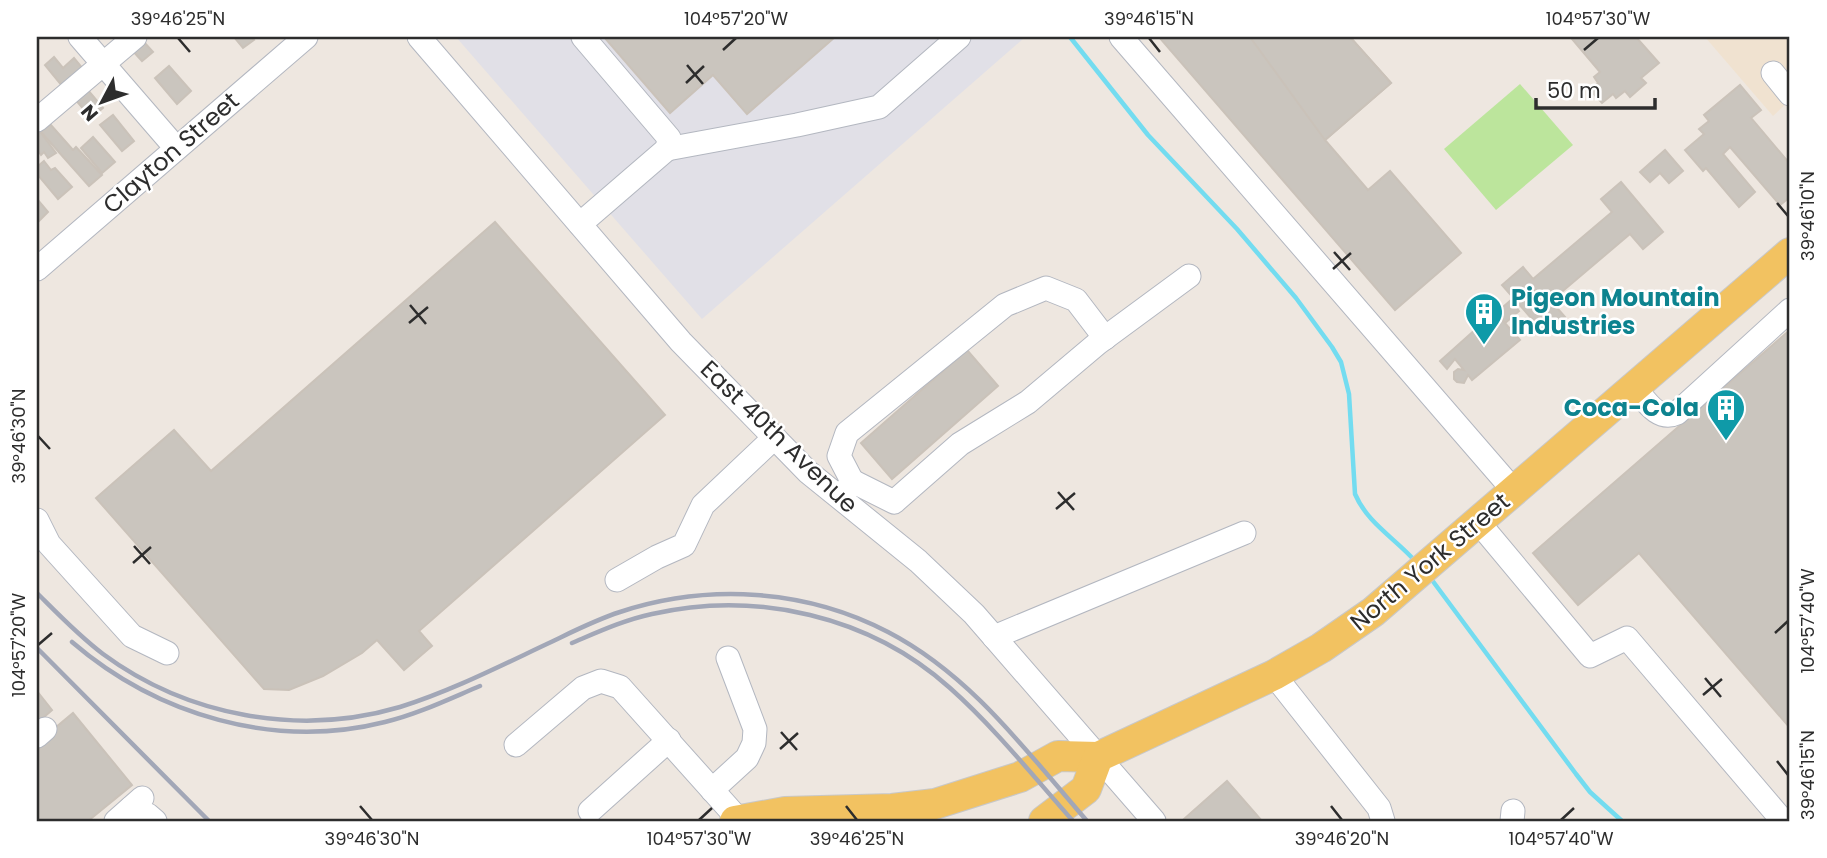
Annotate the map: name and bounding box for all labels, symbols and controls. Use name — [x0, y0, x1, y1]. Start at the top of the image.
text: 39°46'25"N — [131, 6, 225, 31]
text: 104°57'20"W — [684, 6, 789, 31]
text: 39°46'15"N — [1104, 6, 1194, 31]
text: 104°57'30"W — [1546, 6, 1651, 31]
north arrow — [66, 66, 136, 136]
scale bar — [1536, 66, 1656, 110]
text: 50 m — [1547, 76, 1601, 105]
street label: Clayton Street — [96, 84, 246, 221]
text: N — [75, 99, 104, 127]
text: 39°46'10"N — [1795, 171, 1820, 261]
place label: Pigeon Mountain Industries — [1511, 281, 1720, 342]
building icon: Pigeon Mountain Industries — [1463, 291, 1505, 346]
street label: East 40th Avenue — [693, 353, 865, 520]
building icon: Coca-Cola — [1705, 387, 1747, 442]
text: 39°46'30"N — [6, 389, 31, 483]
place label: Coca-Cola — [1564, 391, 1699, 424]
street label: North York Street — [1343, 485, 1517, 638]
text: 104°57'40"W — [1795, 568, 1820, 674]
text: 104°57'20"W — [6, 592, 31, 697]
text: 39°46'15"N — [1795, 730, 1820, 820]
text: 39°46'30"N — [325, 826, 419, 851]
text: 104°57'30"W — [647, 826, 752, 851]
text: 39°46'25"N — [810, 826, 904, 851]
text: 39°46'20"N — [1295, 826, 1389, 851]
text: 104°57'40"W — [1508, 826, 1614, 851]

